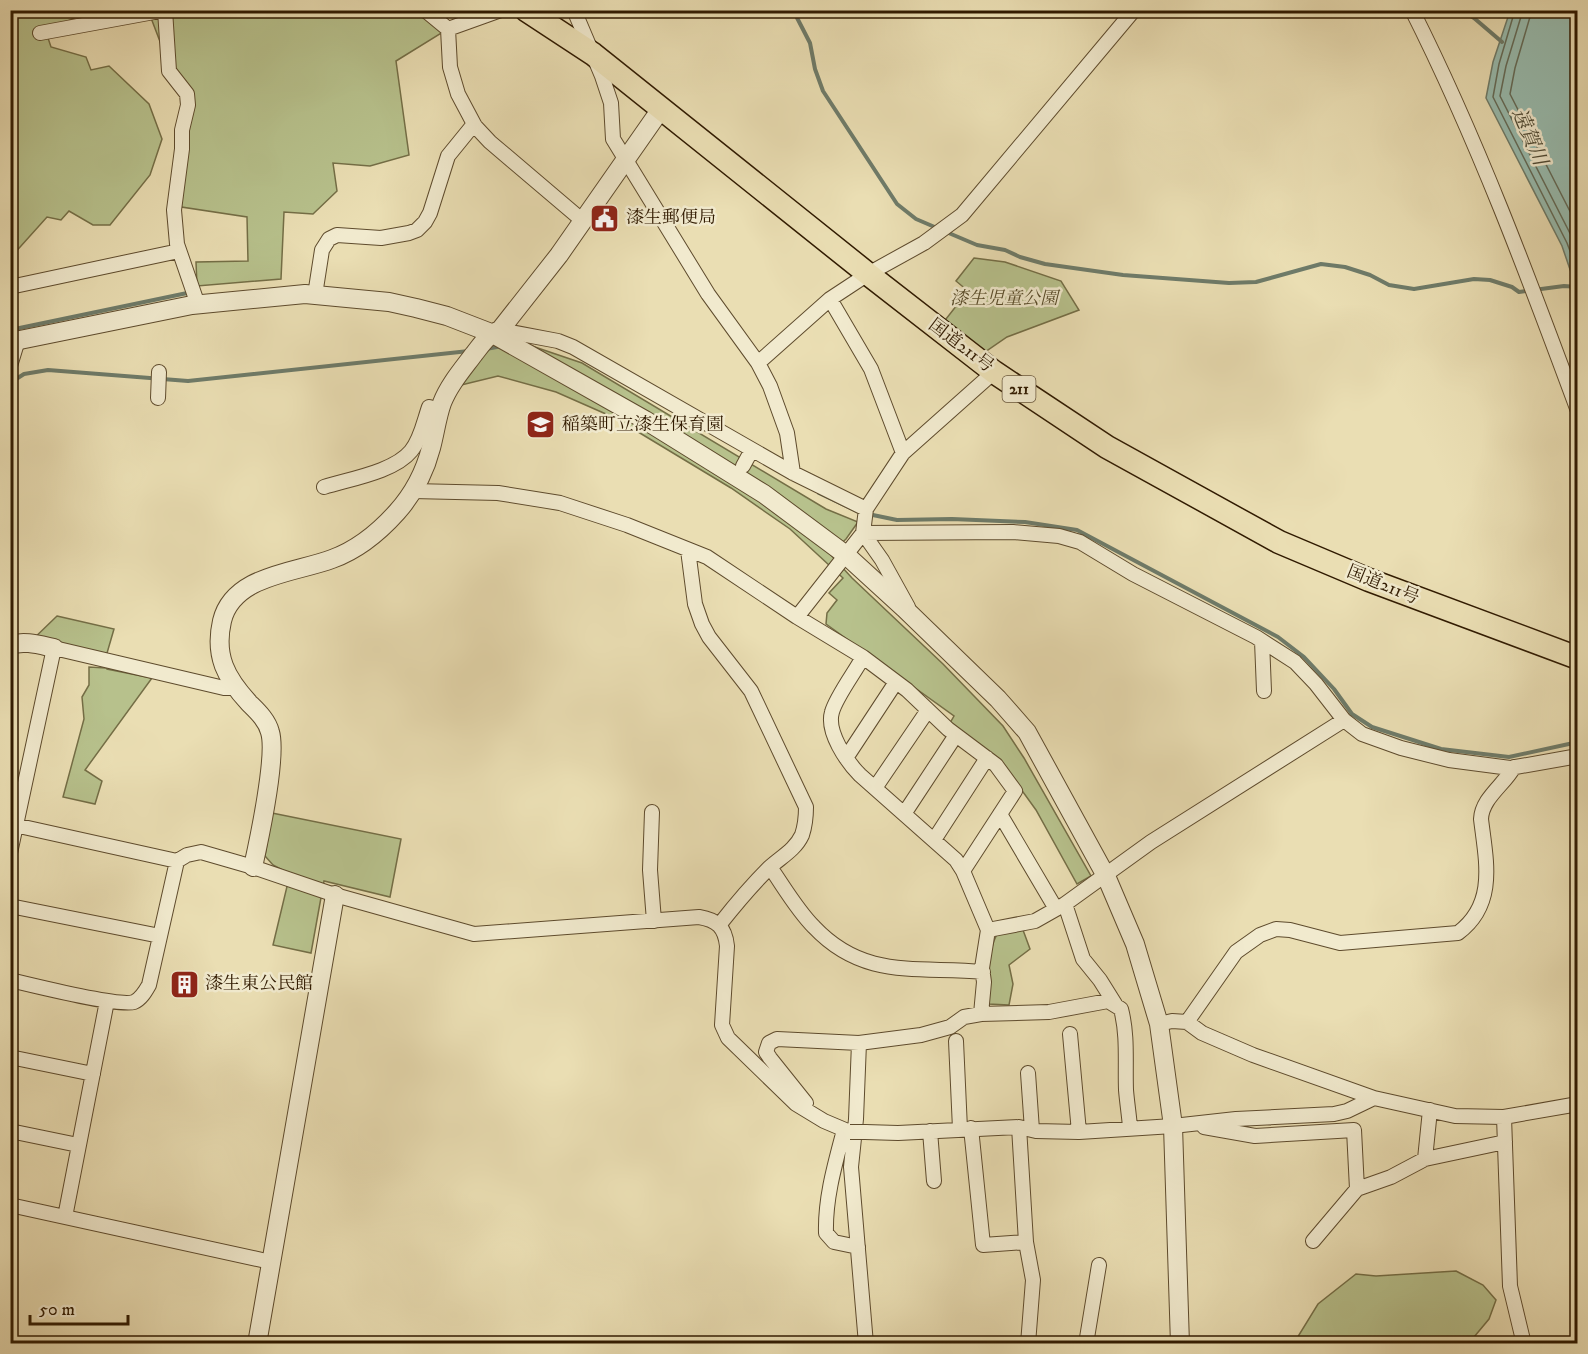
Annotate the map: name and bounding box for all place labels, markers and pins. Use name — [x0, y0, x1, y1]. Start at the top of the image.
public building icon: 漆生郵便局 — [589, 202, 621, 234]
place label: 漆生郵便局 — [626, 207, 716, 229]
school or university icon: 稲築町立漆生保育園 — [525, 409, 557, 441]
place label: 稲築町立漆生保育園 — [562, 414, 724, 436]
building icon: 漆生東公民館 — [168, 968, 200, 1000]
place label: 漆生東公民館 — [205, 973, 313, 995]

